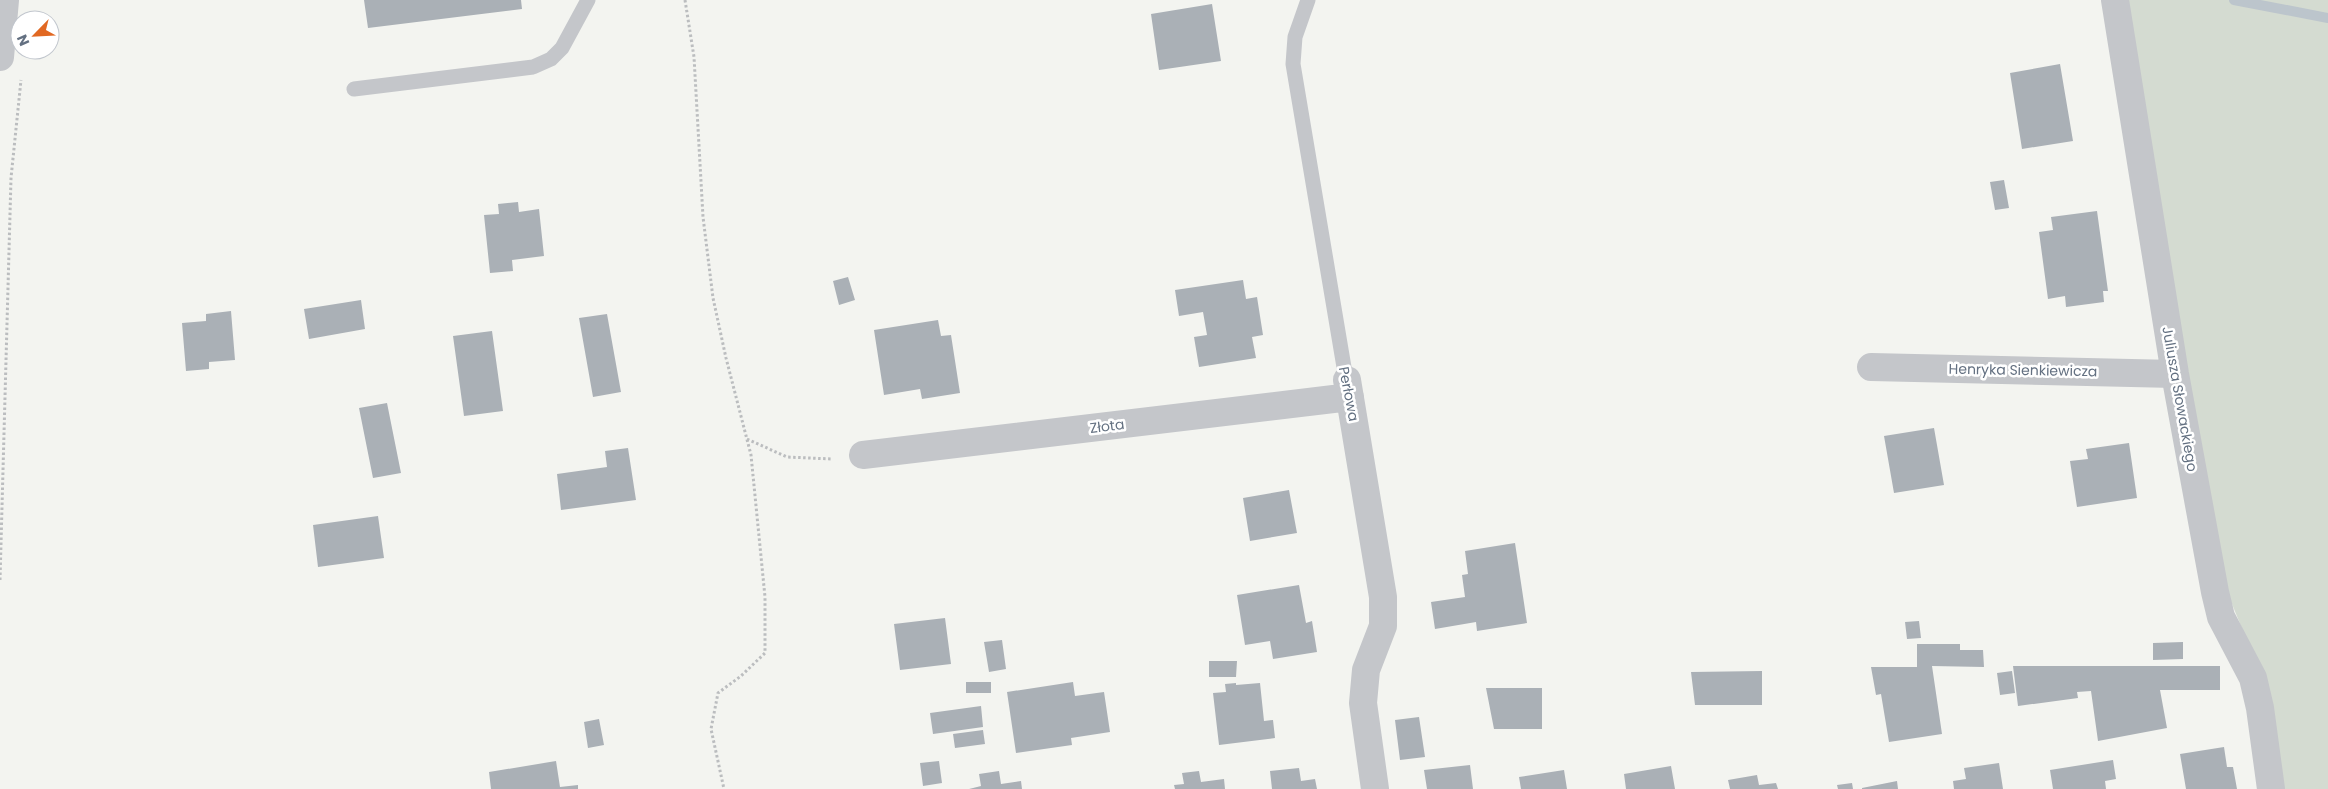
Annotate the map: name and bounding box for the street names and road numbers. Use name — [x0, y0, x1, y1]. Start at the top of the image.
street label: Juliusza Słowackiego — [2157, 325, 2203, 473]
street label: Henryka Sienkiewicza — [1948, 359, 2098, 381]
street label: Perłowa — [1334, 365, 1364, 423]
street label: Złota — [1089, 414, 1125, 438]

